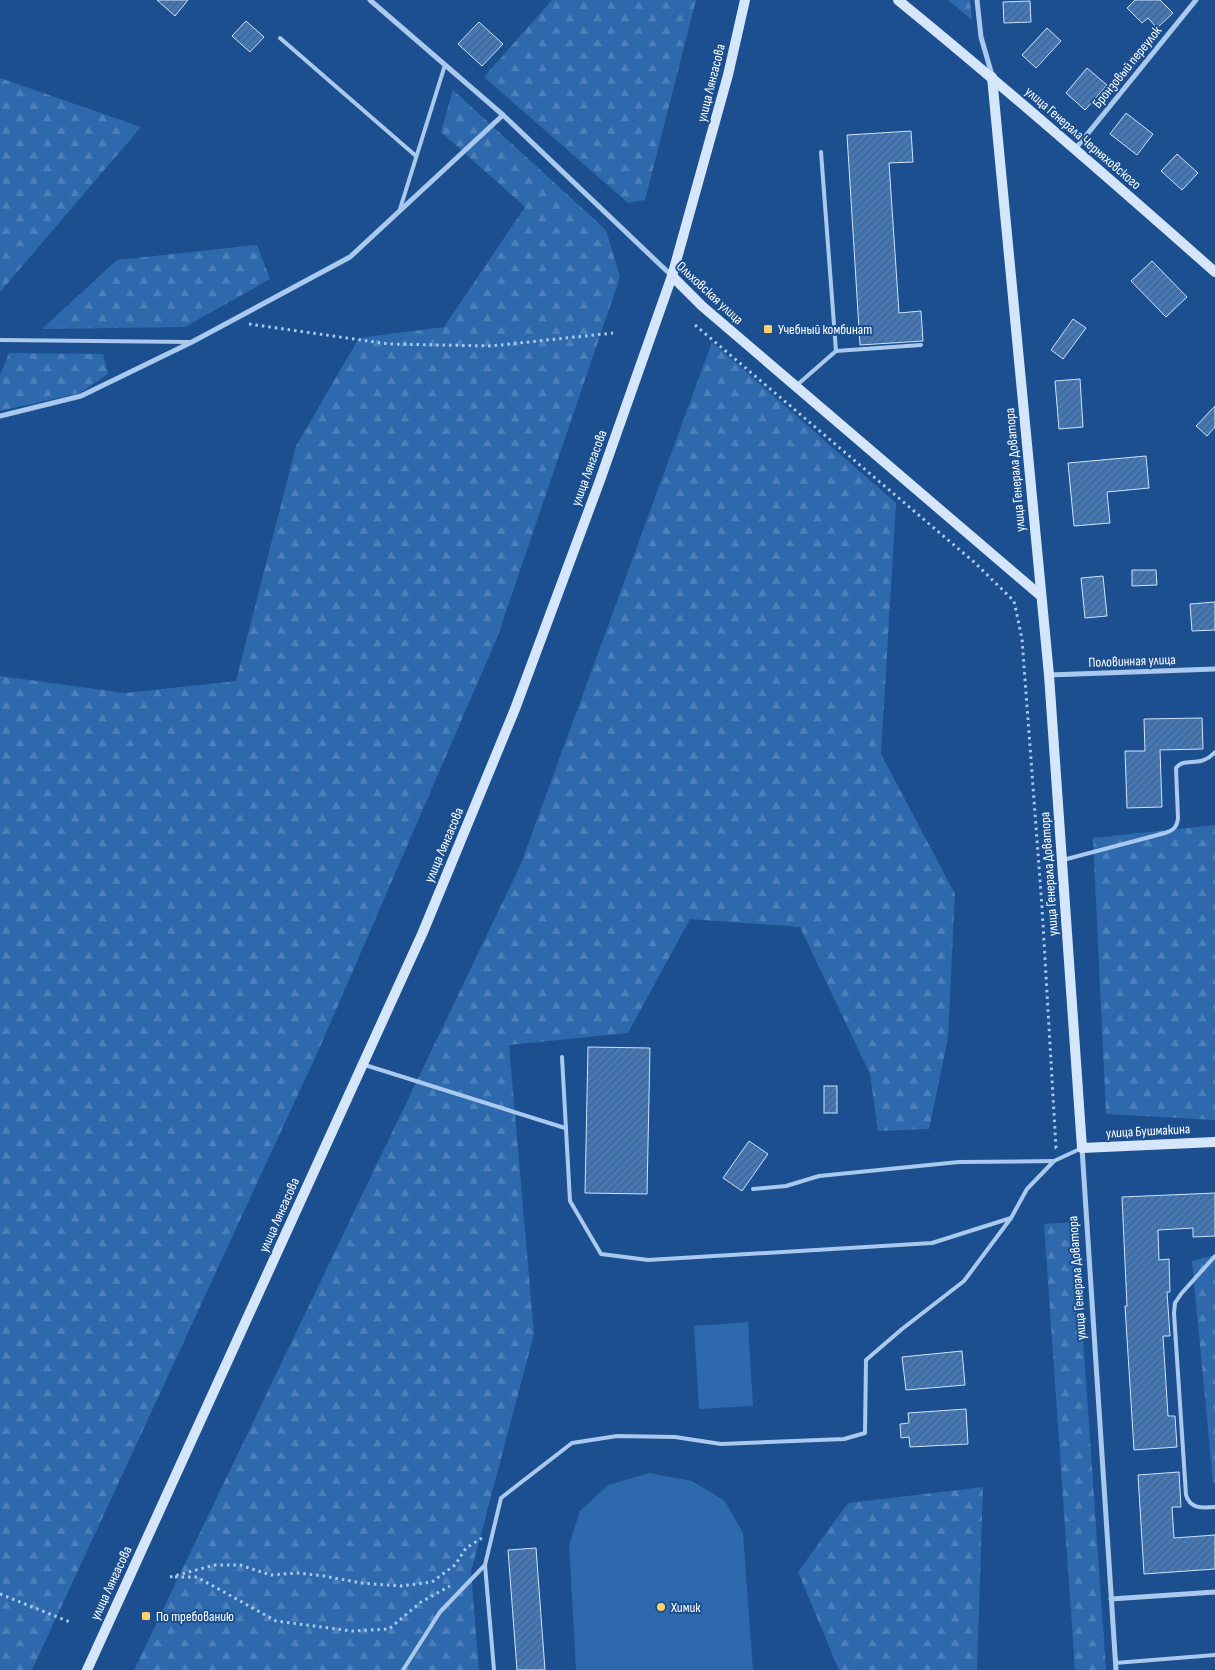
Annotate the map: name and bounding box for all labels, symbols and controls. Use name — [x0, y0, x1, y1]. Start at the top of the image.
street label: Бронзовый переулок — [1089, 22, 1166, 111]
street label: улица Лянгасова — [693, 42, 729, 124]
street label: улица Генерала Черняховского — [1021, 83, 1145, 193]
street label: Ольховская улица — [673, 258, 747, 328]
place label: Учебный комбинат — [778, 321, 872, 338]
marker: Учебный комбинат — [762, 323, 774, 335]
street label: улица Генерала Доватора — [1001, 407, 1029, 533]
street label: улица Лянгасова — [567, 428, 611, 508]
street label: Половинная улица — [1088, 651, 1176, 671]
street label: улица Лянгасова — [421, 805, 467, 885]
street label: улица Генерала Доватора — [1036, 811, 1062, 937]
street label: улица Бушмакина — [1105, 1120, 1191, 1142]
street label: улица Лянгасова — [255, 1175, 303, 1255]
street label: улица Генерала Доватора — [1064, 1215, 1090, 1341]
street label: улица Лянгасова — [86, 1543, 136, 1623]
place label: Химик — [670, 1599, 701, 1616]
marker: Химик — [655, 1601, 667, 1613]
place label: По требованию — [156, 1608, 234, 1625]
marker: По требованию — [140, 1610, 152, 1622]

